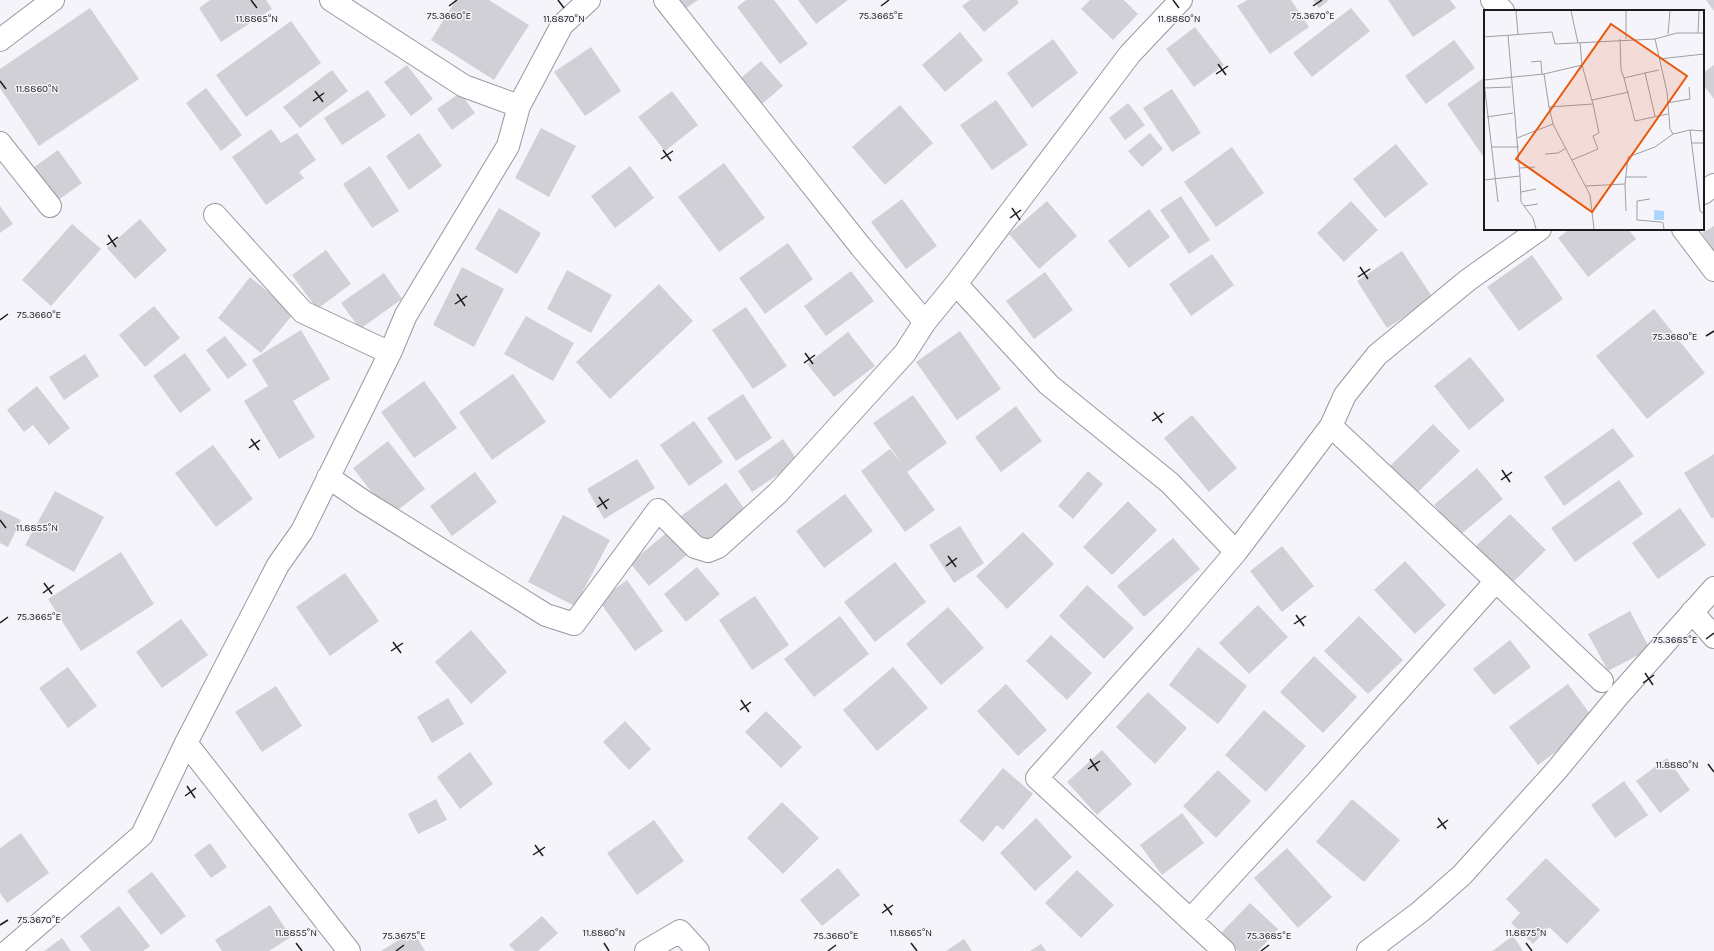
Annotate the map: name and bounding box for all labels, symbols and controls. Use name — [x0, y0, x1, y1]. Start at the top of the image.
text: 75.3660°E — [427, 10, 471, 22]
text: 75.3665°E — [859, 10, 903, 22]
text: 75.3670°E — [1291, 10, 1335, 22]
inset map — [1484, 10, 1704, 230]
text: 11.8865°N — [236, 13, 278, 25]
text: 11.8870°N — [543, 13, 585, 25]
text: 11.8880°N — [1157, 13, 1201, 25]
text: 11.8860°N — [16, 83, 58, 95]
text: 75.3660°E — [17, 309, 61, 321]
text: 75.3680°E — [1653, 331, 1697, 343]
text: 11.8855°N — [16, 522, 58, 534]
text: 75.3665°E — [17, 611, 61, 623]
text: 75.3685°E — [1653, 634, 1697, 646]
text: 11.8880°N — [1655, 759, 1699, 771]
text: 75.3670°E — [17, 914, 61, 926]
text: 11.8855°N — [275, 927, 317, 939]
text: 11.8860°N — [583, 927, 625, 939]
text: 11.8865°N — [890, 927, 932, 939]
text: 11.8875°N — [1505, 927, 1547, 939]
text: 75.3675°E — [382, 930, 426, 942]
text: 75.3680°E — [814, 930, 858, 942]
text: 75.3685°E — [1247, 930, 1291, 942]

